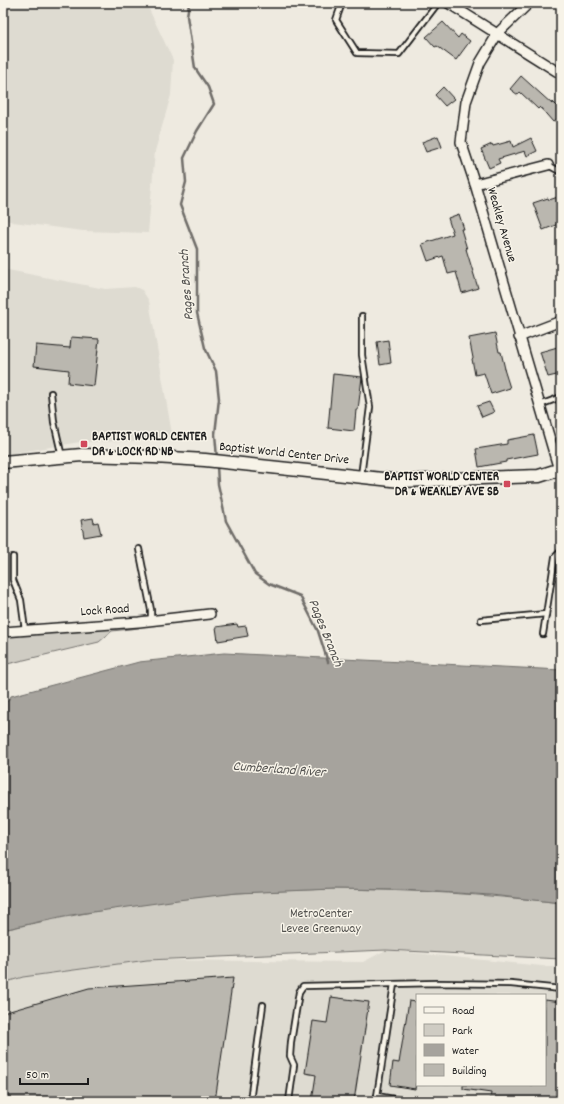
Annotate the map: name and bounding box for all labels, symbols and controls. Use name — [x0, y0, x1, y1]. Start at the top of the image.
street label: Weakley Avenue — [481, 185, 521, 265]
water label: Pages Branch — [174, 248, 199, 321]
place label: BAPTIST WORLD CENTER DR & LOCK RD NB — [92, 428, 207, 462]
street label: Baptist World Center Drive — [218, 438, 350, 470]
marker: BAPTIST WORLD CENTER DR & LOCK RD NB — [79, 439, 89, 449]
place label: BAPTIST WORLD CENTER DR & WEAKLEY AVE SB — [384, 468, 499, 502]
marker: BAPTIST WORLD CENTER DR & WEAKLEY AVE SB — [502, 479, 512, 489]
water label: Pages Branch — [302, 596, 348, 670]
street label: Lock Road — [80, 600, 130, 622]
water label: Cumberland River — [232, 757, 328, 783]
park label: MetroCenter Levee Greenway — [281, 905, 361, 939]
legend — [416, 994, 546, 1086]
text: Road — [452, 1003, 474, 1020]
text: Park — [452, 1023, 473, 1040]
text: Water — [452, 1043, 479, 1060]
scale bar — [20, 1060, 88, 1086]
text: Building — [452, 1063, 487, 1080]
text: 50 m — [26, 1067, 49, 1084]

